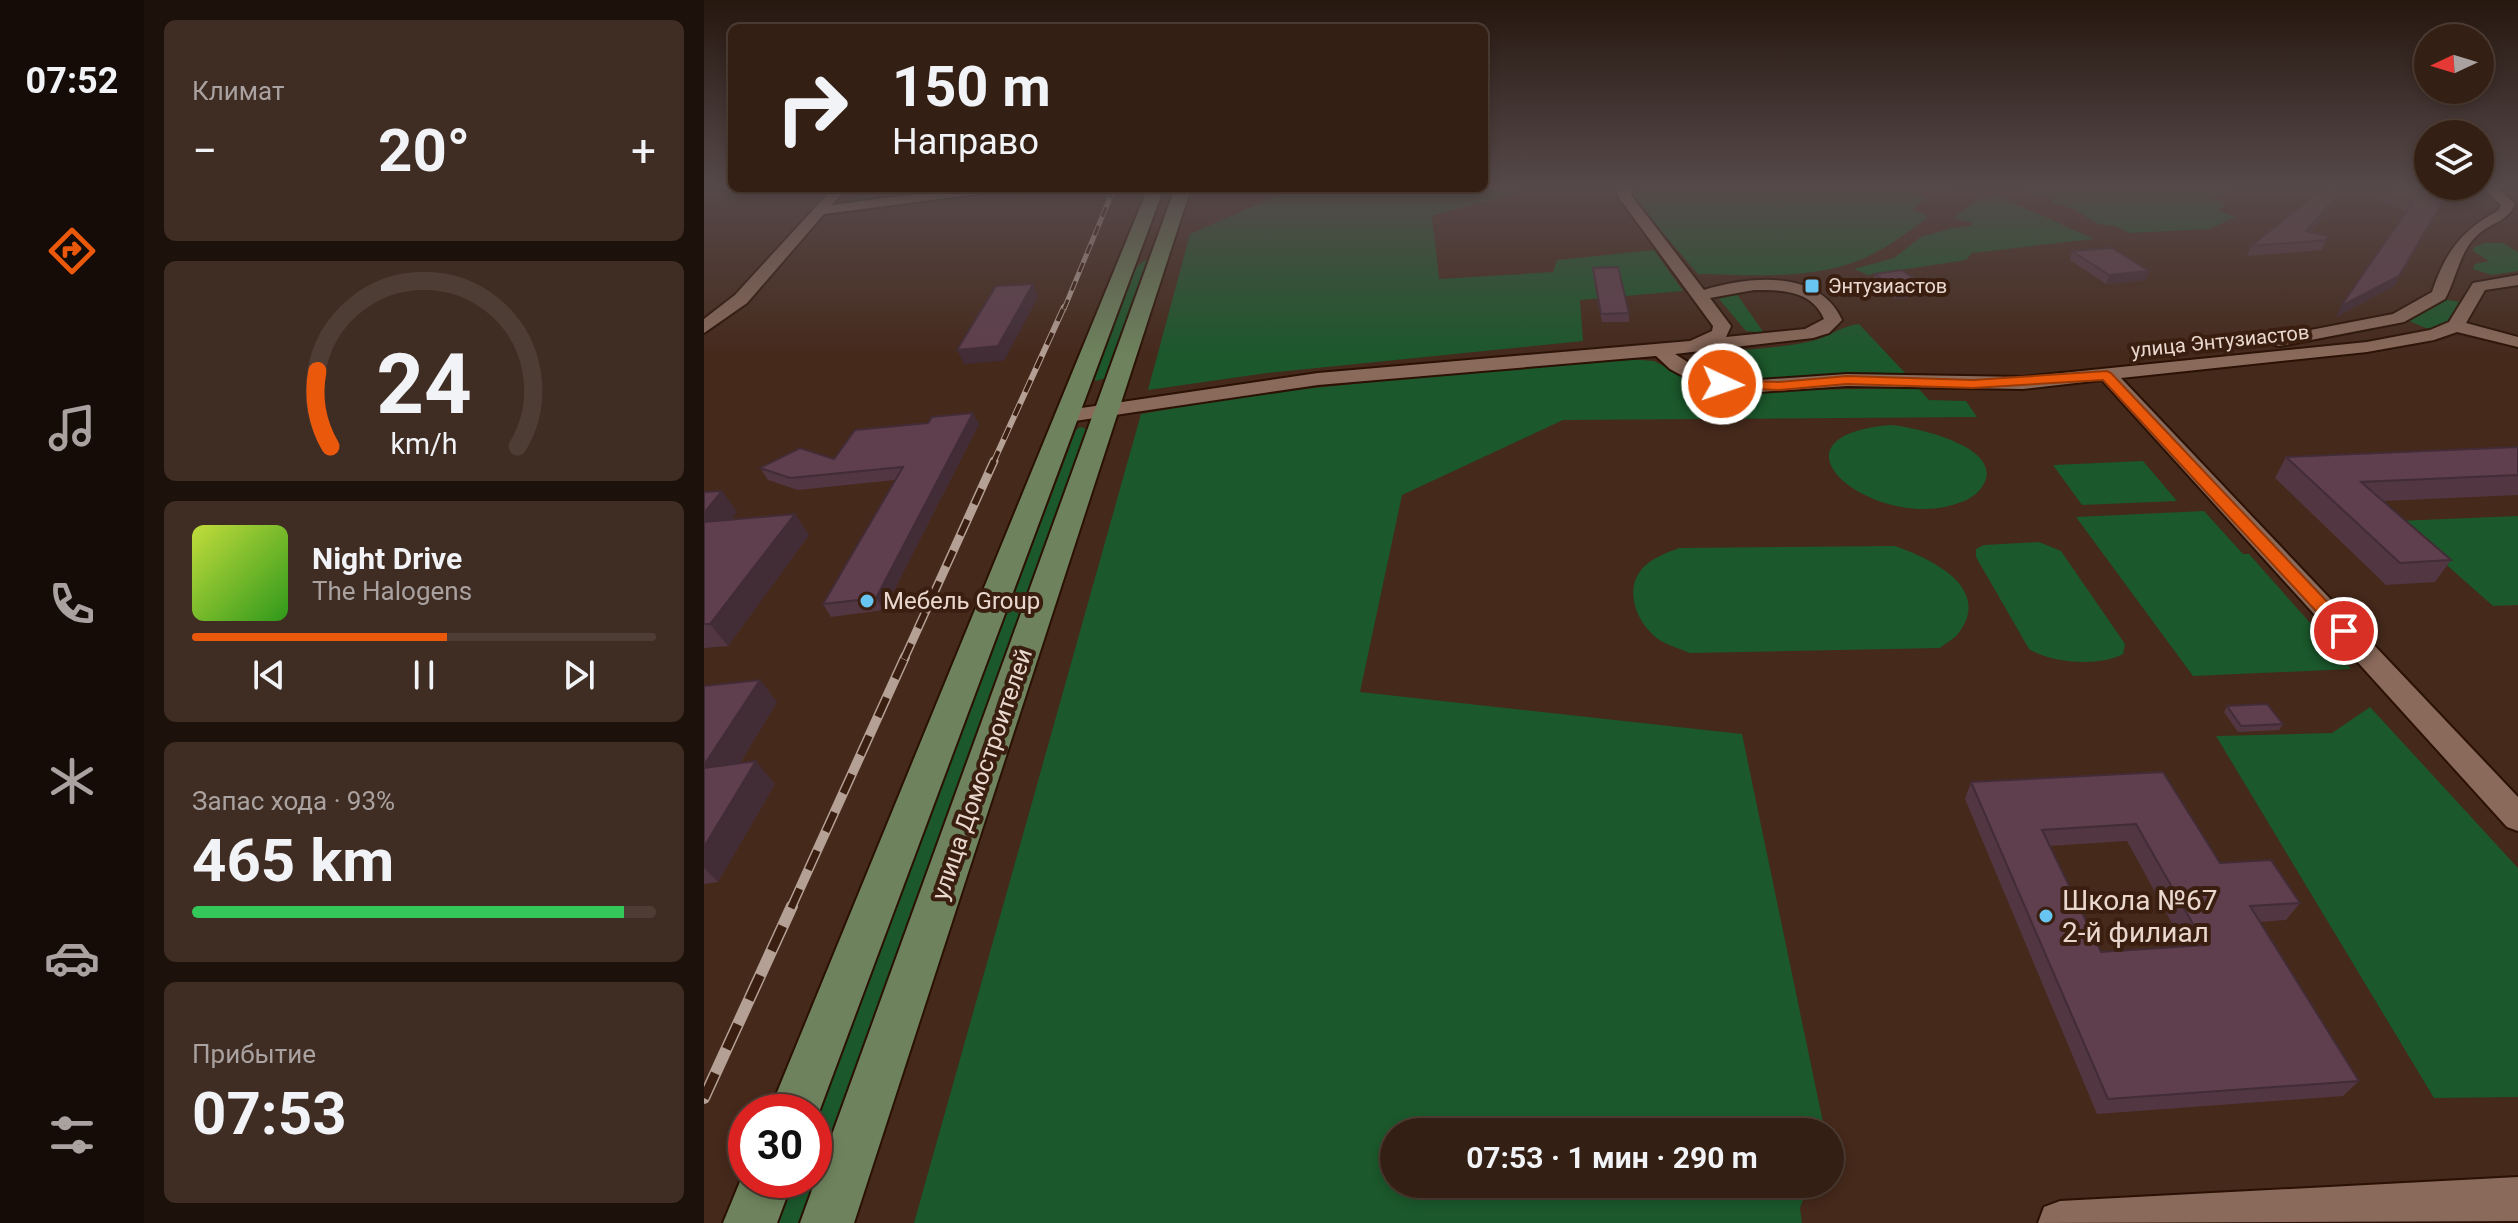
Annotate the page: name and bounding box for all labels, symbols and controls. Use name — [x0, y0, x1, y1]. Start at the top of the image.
north arrow — [2414, 24, 2494, 104]
map controls — [2414, 24, 2494, 200]
text: 150 m — [892, 54, 1051, 120]
icon: right — [760, 56, 864, 160]
text: 07:52 — [26, 60, 118, 102]
text: Климат — [192, 76, 284, 106]
text: 20° — [378, 115, 470, 186]
button: layers — [2414, 120, 2494, 200]
text: Направо — [892, 121, 1039, 163]
text: − — [192, 125, 217, 177]
text: + — [631, 125, 656, 177]
icon: directions — [44, 223, 100, 279]
place label: Энтузиастов — [1828, 274, 1947, 298]
marker: Энтузиастов — [1803, 277, 1821, 295]
street label: улица Энтузиастов — [2130, 320, 2310, 362]
text: 24 — [376, 335, 472, 432]
position arrow — [1680, 342, 1764, 426]
icon: music — [44, 400, 100, 456]
text: km/h — [390, 427, 458, 461]
text: Night Drive — [312, 541, 462, 576]
icon: phone — [44, 576, 100, 632]
text: The Halogens — [312, 576, 472, 606]
place label: Мебель Group — [883, 587, 1040, 615]
marker: Мебель Group — [858, 592, 876, 610]
pin — [2310, 597, 2378, 665]
icon: arrive — [2322, 609, 2366, 653]
street label: улица Домостроителей — [926, 645, 1038, 903]
icon: previous — [247, 653, 291, 697]
icon: pause — [402, 653, 446, 697]
icon: next — [557, 653, 601, 697]
icon: climate — [44, 753, 100, 809]
text: Запас хода · 93% — [192, 786, 395, 816]
text: 465 km — [192, 825, 394, 896]
place label: Школа №67 2-й филиал — [2062, 884, 2218, 949]
marker: Школа №67 2-й филиал — [2037, 907, 2055, 925]
icon: car — [44, 930, 100, 986]
text: Прибытие — [192, 1039, 316, 1069]
text: 07:53 — [192, 1078, 347, 1149]
speed limit sign: 30 — [728, 1094, 832, 1198]
icon: filters — [44, 1107, 100, 1163]
text: 07:53 · 1 мин · 290 m — [1466, 1140, 1758, 1175]

